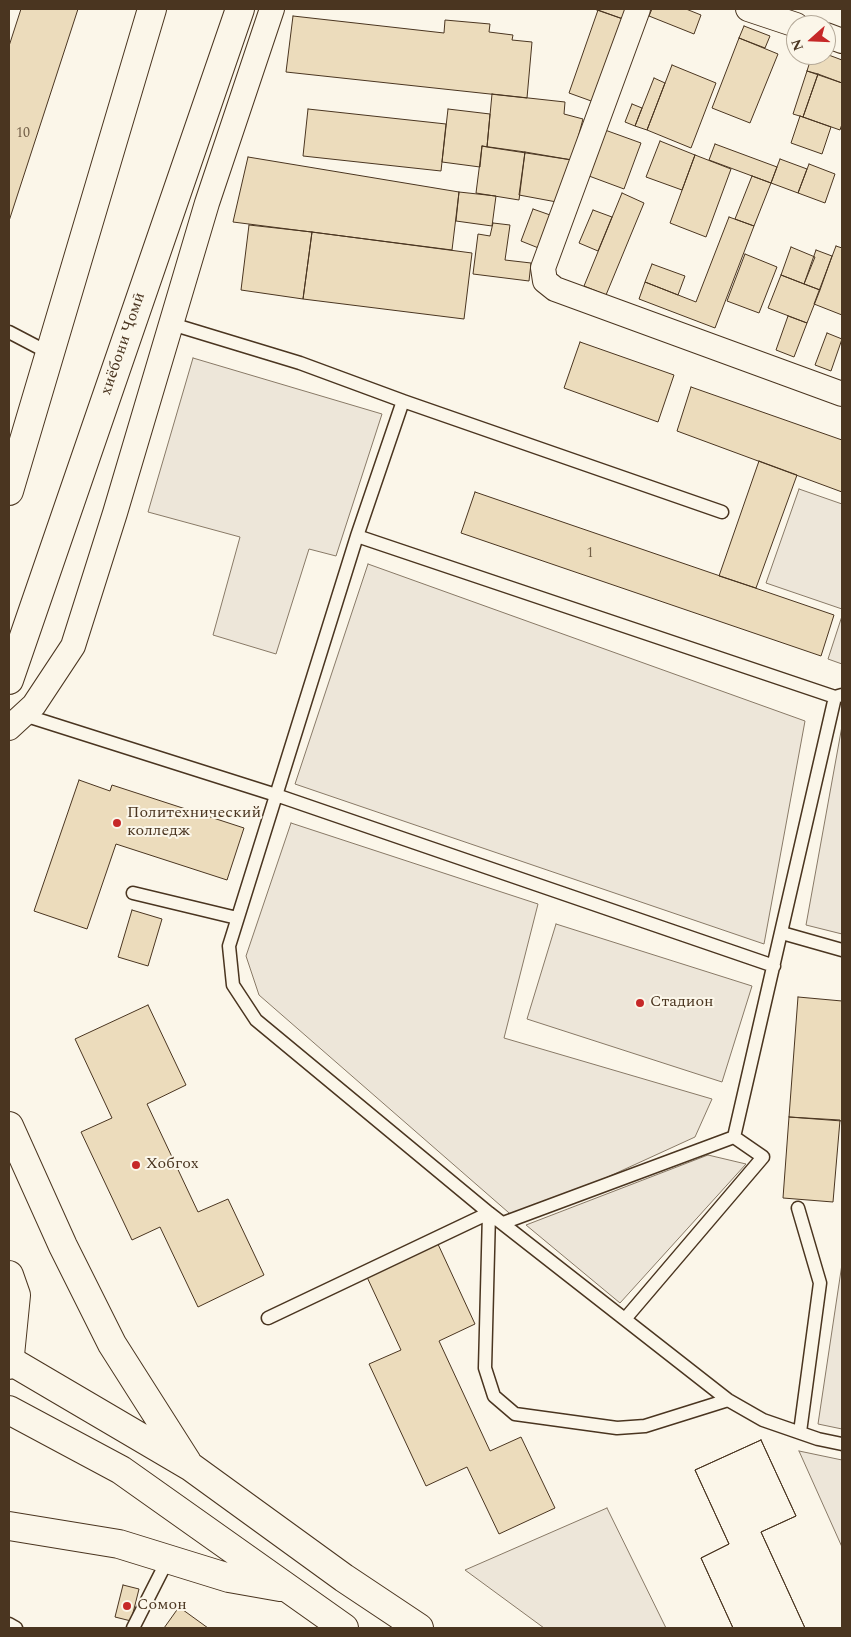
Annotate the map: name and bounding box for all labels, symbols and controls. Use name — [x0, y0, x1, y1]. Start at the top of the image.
north arrow — [786, 15, 836, 65]
text: N — [786, 36, 809, 54]
house number: 10 — [16, 126, 30, 142]
street label: хиёбони Ҷомӣ — [97, 290, 151, 398]
house number: 1 — [587, 546, 593, 562]
place label: Политехнический колледж — [127, 804, 261, 842]
marker: Политехнический колледж — [111, 817, 123, 829]
place label: Стадион — [650, 993, 714, 1013]
marker: Стадион — [634, 997, 646, 1009]
place label: Хобгох — [146, 1155, 199, 1175]
marker: Хобгох — [130, 1159, 142, 1171]
place label: Сомон — [137, 1596, 187, 1616]
marker: Сомон — [121, 1600, 133, 1612]

